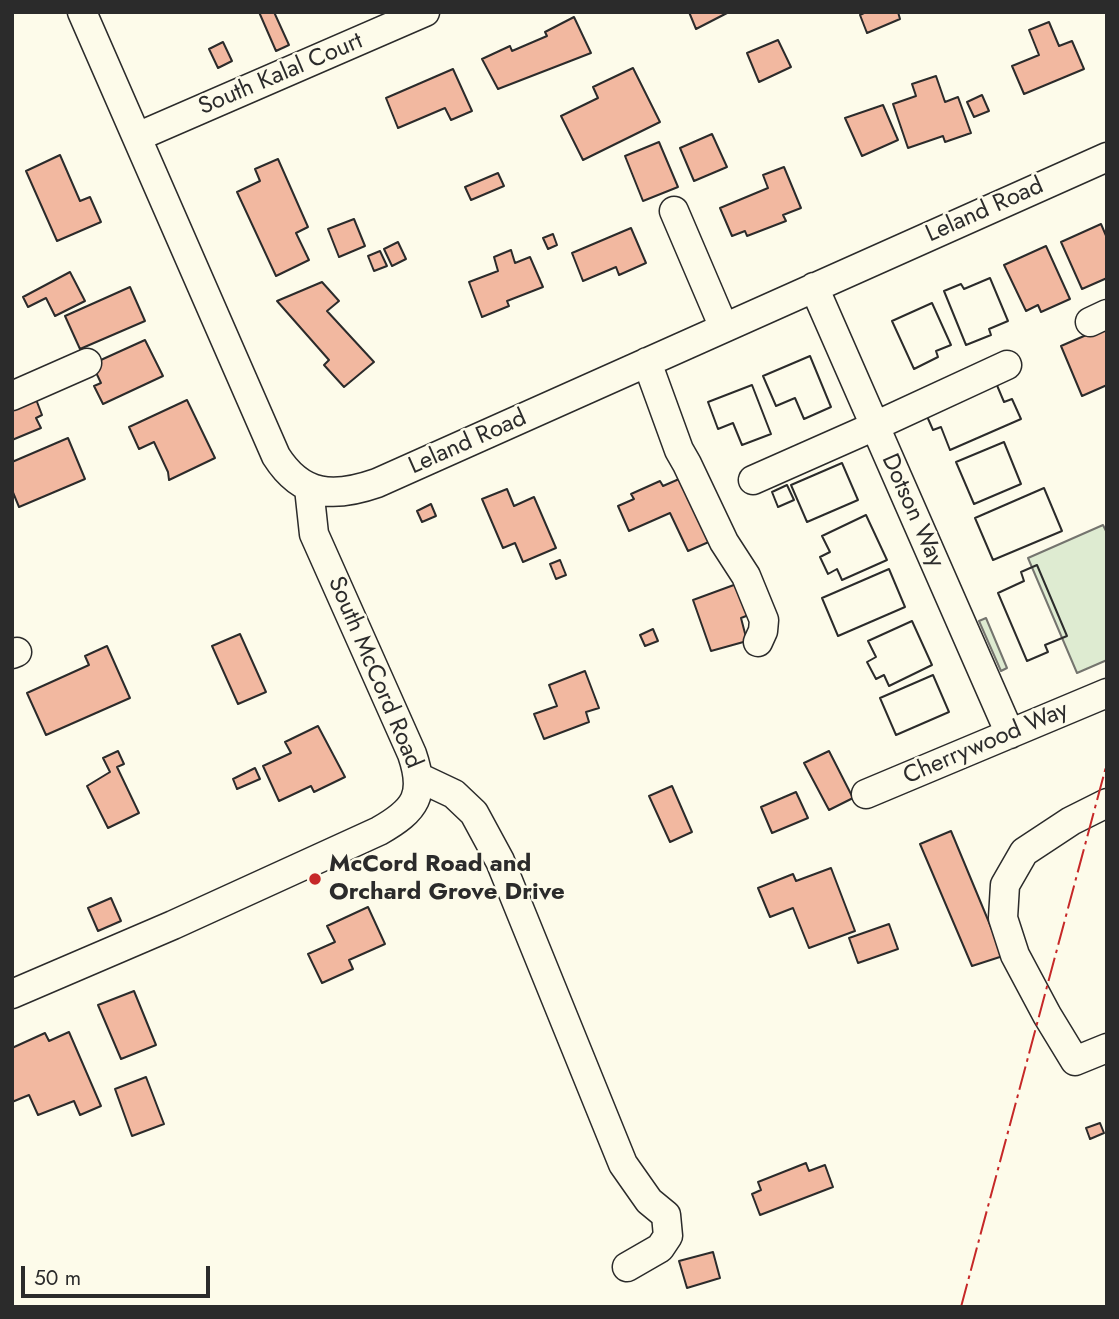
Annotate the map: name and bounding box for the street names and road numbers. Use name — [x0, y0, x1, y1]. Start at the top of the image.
street label: South Kalal Court — [195, 27, 367, 123]
street label: Leland Road — [922, 172, 1048, 250]
street label: Leland Road — [405, 404, 531, 482]
street label: Dotson Way — [874, 450, 950, 572]
street label: South McCord Road — [321, 573, 427, 773]
street label: Cherrywood Way — [899, 696, 1073, 792]

